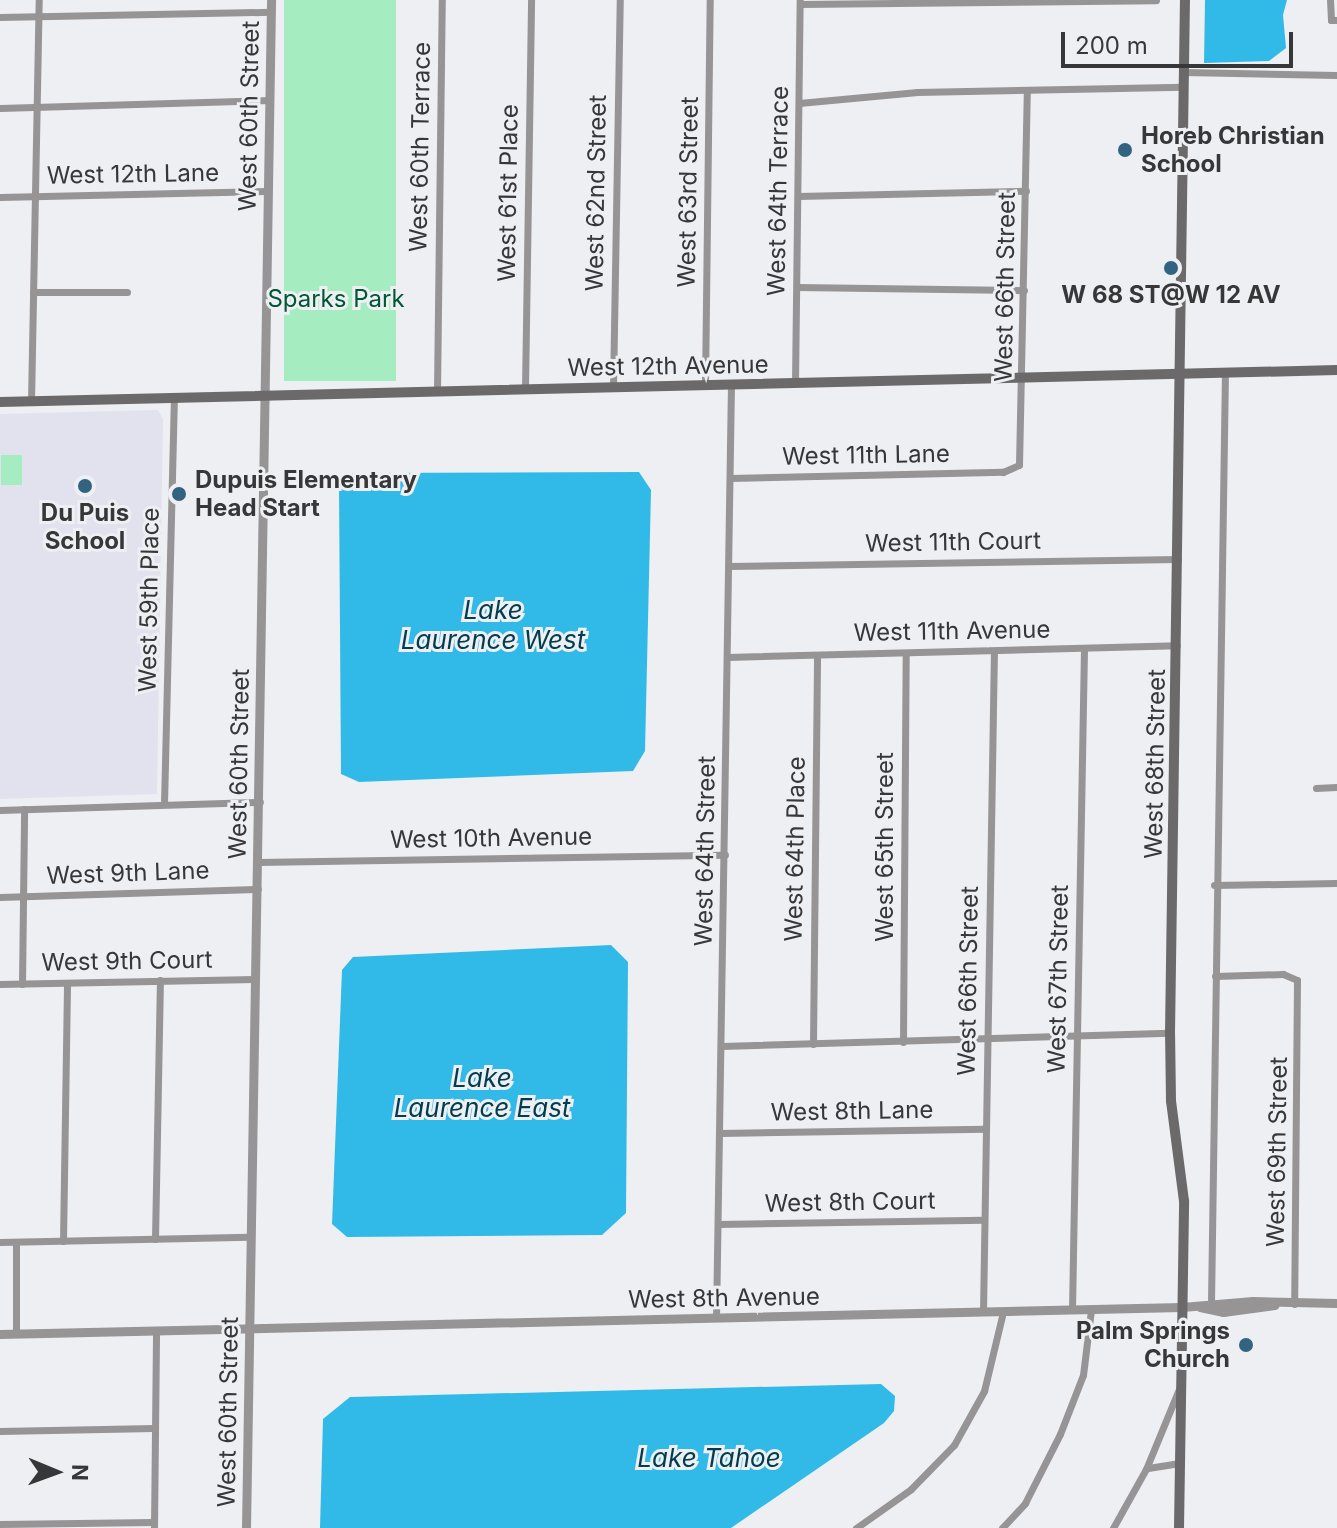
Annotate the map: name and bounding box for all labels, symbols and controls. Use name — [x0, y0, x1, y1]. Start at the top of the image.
scale bar — [1065, 16, 1297, 66]
street label: West 60th Street — [233, 20, 265, 212]
text: 200 m — [1075, 31, 1148, 60]
street label: West 60th Terrace — [404, 42, 436, 252]
street label: West 64th Terrace — [762, 86, 794, 296]
street label: West 62nd Street — [580, 94, 612, 292]
street label: West 63rd Street — [672, 96, 704, 288]
street label: West 61st Place — [492, 104, 524, 282]
place label: Horeb Christian School — [1141, 122, 1325, 178]
marker: Horeb Christian School — [1116, 141, 1134, 159]
street label: West 12th Lane — [47, 158, 219, 190]
street label: West 66th Street — [989, 192, 1021, 382]
marker: W 68 ST@W 12 AV — [1162, 259, 1180, 277]
place label: W 68 ST@W 12 AV — [1061, 281, 1281, 309]
park label: Sparks Park — [267, 285, 405, 313]
street label: West 12th Avenue — [567, 350, 769, 382]
street label: West 11th Lane — [782, 439, 950, 471]
place label: Dupuis Elementary Head Start — [195, 466, 417, 522]
marker: Du Puis School — [76, 477, 94, 495]
marker: Dupuis Elementary Head Start — [170, 485, 188, 503]
place label: Du Puis School — [41, 499, 129, 555]
street label: West 59th Place — [133, 507, 165, 693]
street label: West 11th Court — [865, 526, 1041, 558]
water label: Lake Laurence West — [401, 594, 585, 656]
street label: West 11th Avenue — [853, 615, 1051, 647]
street label: West 60th Street — [223, 668, 255, 860]
street label: West 68th Street — [1139, 669, 1171, 859]
street label: West 65th Street — [871, 752, 899, 942]
street label: West 64th Street — [689, 755, 721, 947]
street label: West 64th Place — [779, 756, 811, 942]
street label: West 10th Avenue — [390, 822, 592, 854]
street label: West 9th Lane — [46, 856, 210, 890]
street label: West 67th Street — [1042, 884, 1074, 1074]
street label: West 66th Street — [952, 886, 984, 1076]
street label: West 9th Court — [41, 945, 213, 977]
street label: West 69th Street — [1261, 1057, 1293, 1247]
water label: Lake Laurence East — [394, 1062, 570, 1124]
street label: West 8th Lane — [770, 1095, 934, 1127]
street label: West 8th Court — [764, 1186, 936, 1218]
street label: West 8th Avenue — [628, 1282, 820, 1314]
street label: West 60th Street — [212, 1316, 244, 1508]
place label: Palm Springs Church — [1076, 1317, 1230, 1373]
marker: Palm Springs Church — [1237, 1336, 1255, 1354]
north arrow — [16, 1432, 96, 1512]
water label: Lake Tahoe — [637, 1442, 781, 1474]
text: N — [67, 1464, 93, 1481]

